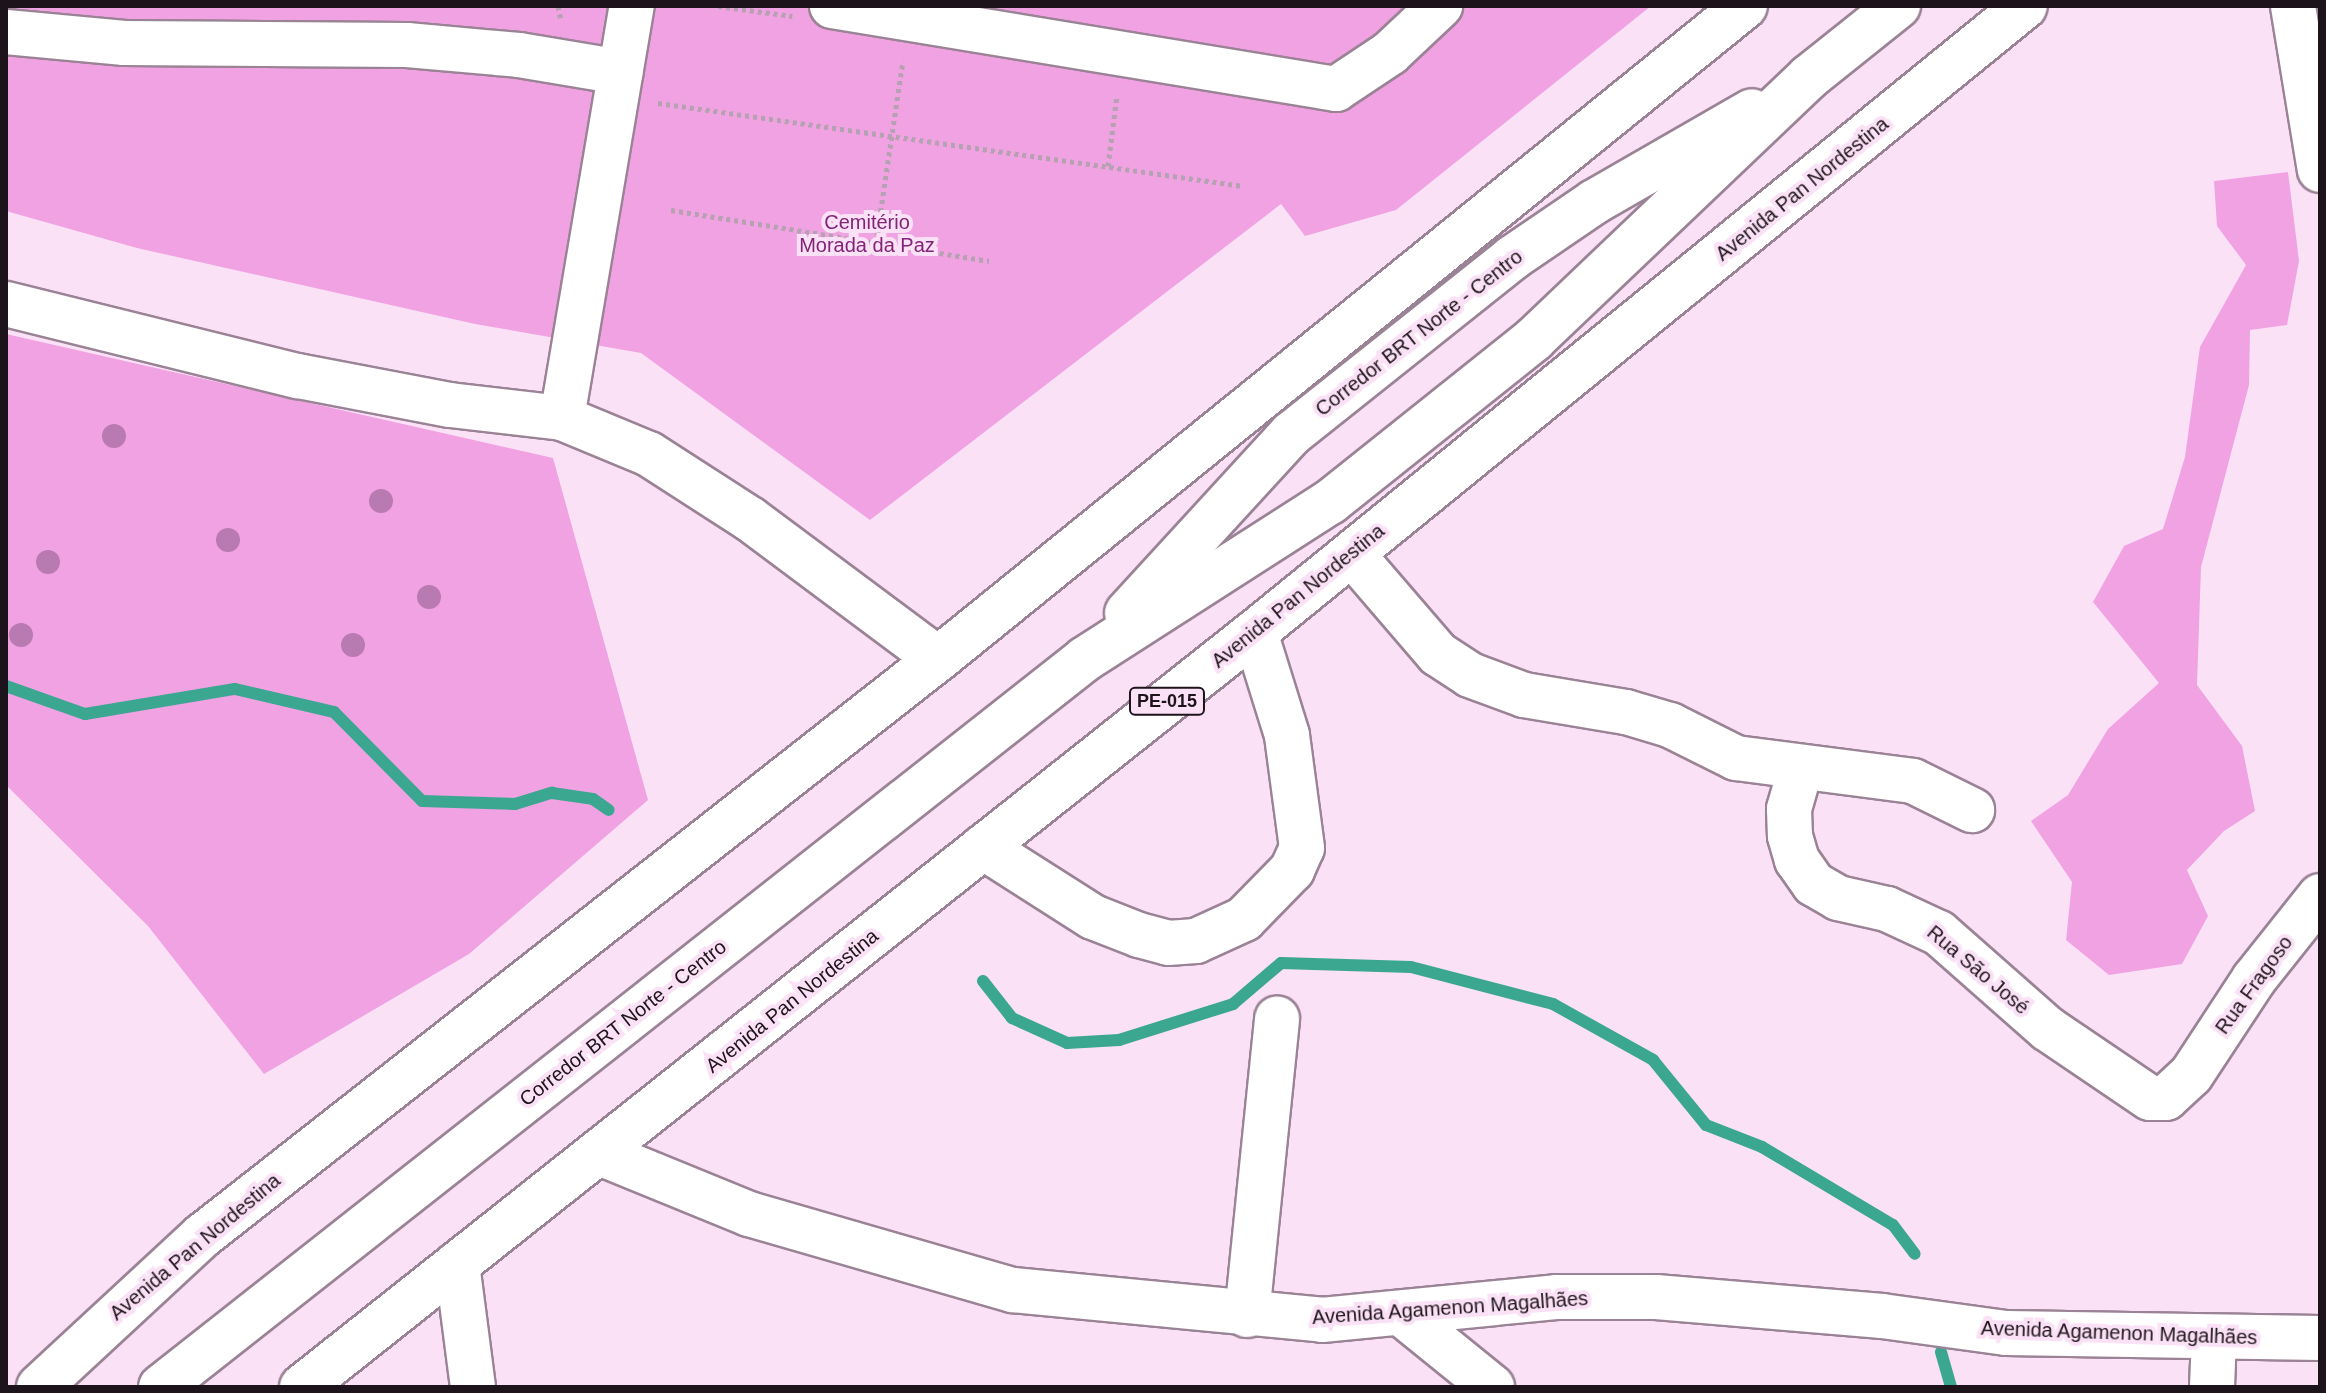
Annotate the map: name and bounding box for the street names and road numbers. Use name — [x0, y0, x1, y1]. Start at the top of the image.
street label: Avenida Pan Nordestina — [1711, 112, 1893, 266]
street label: Corredor BRT Norte - Centro — [1311, 245, 1527, 421]
street label: Avenida Pan Nordestina — [1207, 519, 1389, 673]
road number: PE-015 — [1127, 687, 1207, 715]
street label: Rua São José — [1922, 920, 2034, 1020]
street label: Avenida Pan Nordestina — [701, 924, 883, 1078]
street label: Rua Fragoso — [2210, 931, 2298, 1039]
street label: Corredor BRT Norte - Centro — [515, 935, 731, 1111]
street label: Avenida Pan Nordestina — [105, 1169, 285, 1325]
street label: Avenida Agamenon Magalhães — [1311, 1286, 1589, 1330]
street label: Avenida Agamenon Magalhães — [1980, 1316, 2258, 1350]

